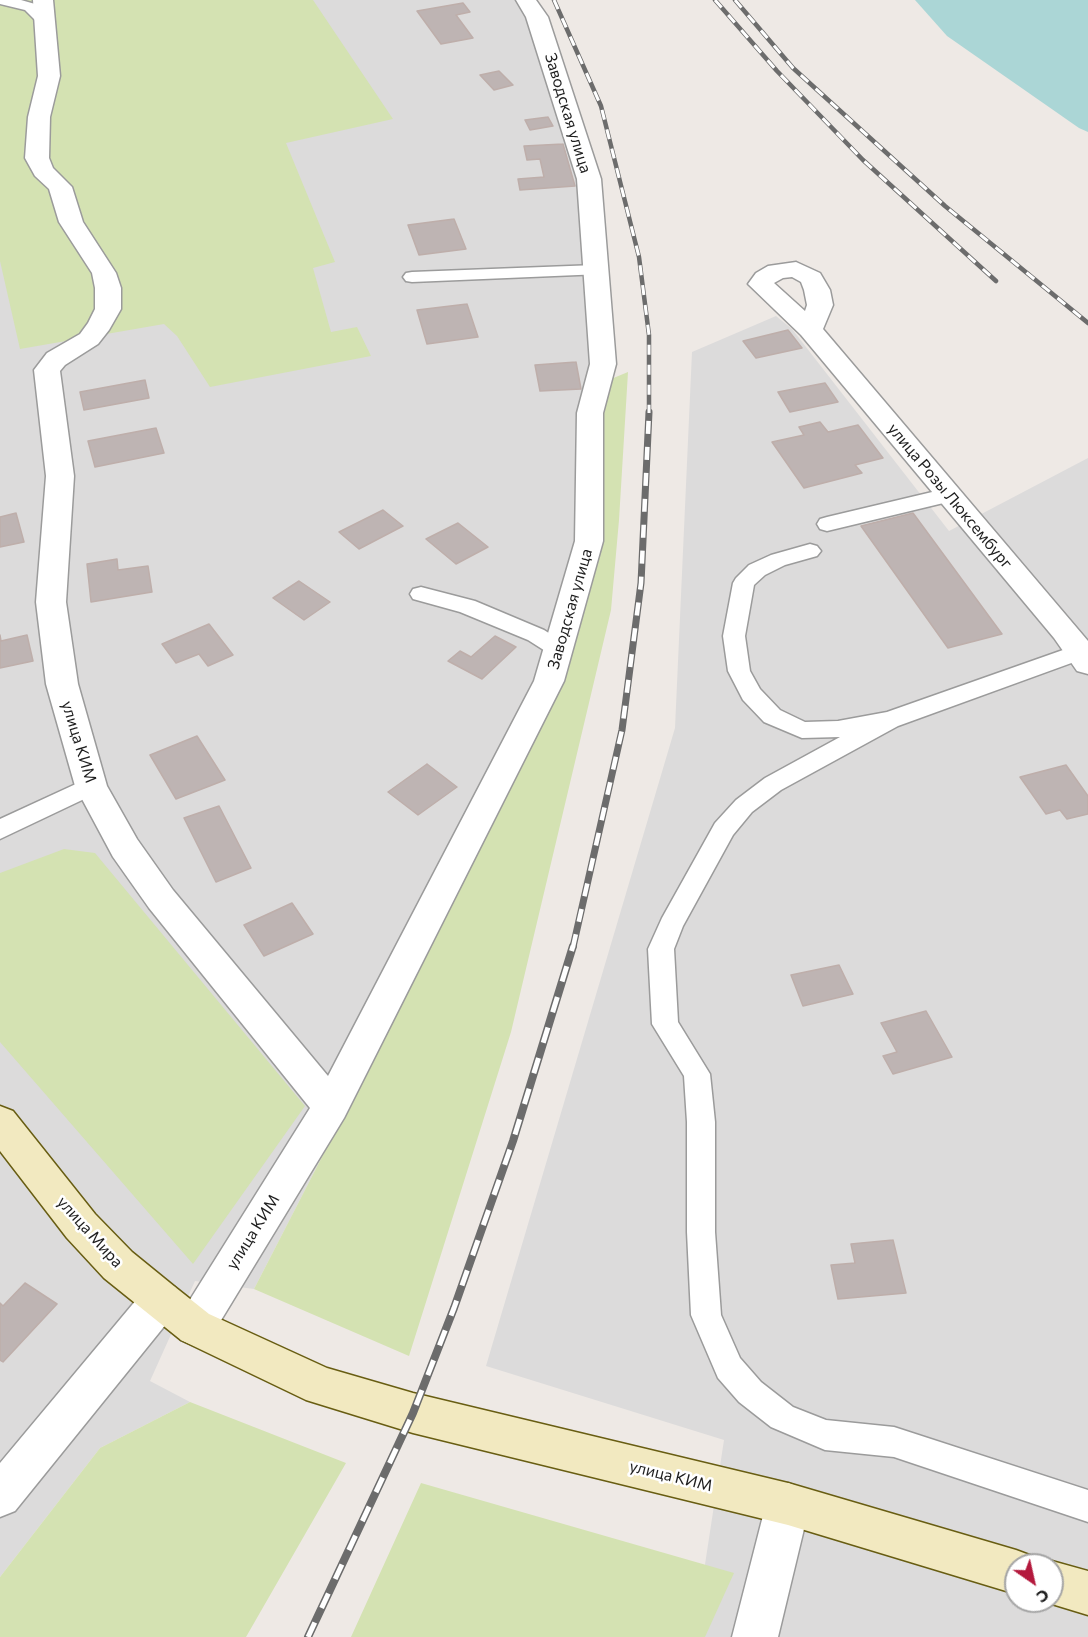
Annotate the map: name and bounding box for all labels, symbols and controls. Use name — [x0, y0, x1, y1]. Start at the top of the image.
street label: Заводская улица — [541, 51, 595, 175]
street label: улица Розы Люксембург — [884, 419, 1016, 573]
street label: Заводская улица — [544, 546, 596, 672]
street label: улица КИМ — [57, 699, 101, 785]
street label: улица КИМ — [222, 1191, 284, 1273]
street label: улица Мира — [53, 1193, 127, 1271]
street label: улица КИМ — [627, 1456, 715, 1496]
north arrow — [1004, 1553, 1064, 1613]
text: С — [1033, 1586, 1053, 1608]

